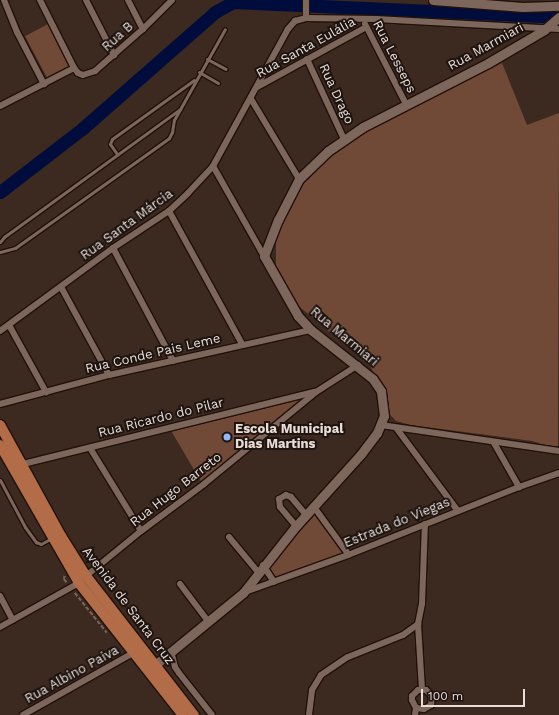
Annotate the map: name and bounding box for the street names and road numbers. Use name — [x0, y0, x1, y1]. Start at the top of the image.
street label: Rua Santa Eulália — [254, 14, 358, 82]
street label: Rua Lesseps — [369, 18, 419, 96]
street label: Rua B — [99, 19, 137, 55]
street label: Rua Marmiari — [445, 20, 527, 74]
street label: Rua Drago — [315, 61, 357, 127]
street label: Rua Santa Márcia — [78, 186, 176, 264]
street label: Rua Marmiari — [307, 304, 381, 370]
street label: Rua Conde Pais Leme — [84, 331, 222, 377]
street label: Rua Ricardo do Pilar — [97, 395, 225, 441]
street label: Rua Hugo Barreto — [127, 449, 225, 531]
street label: Estrada do Viegas — [341, 494, 453, 552]
street label: Avenida de Santa Cruz — [78, 544, 178, 668]
street label: Rua Albino Paiva — [22, 643, 122, 707]

